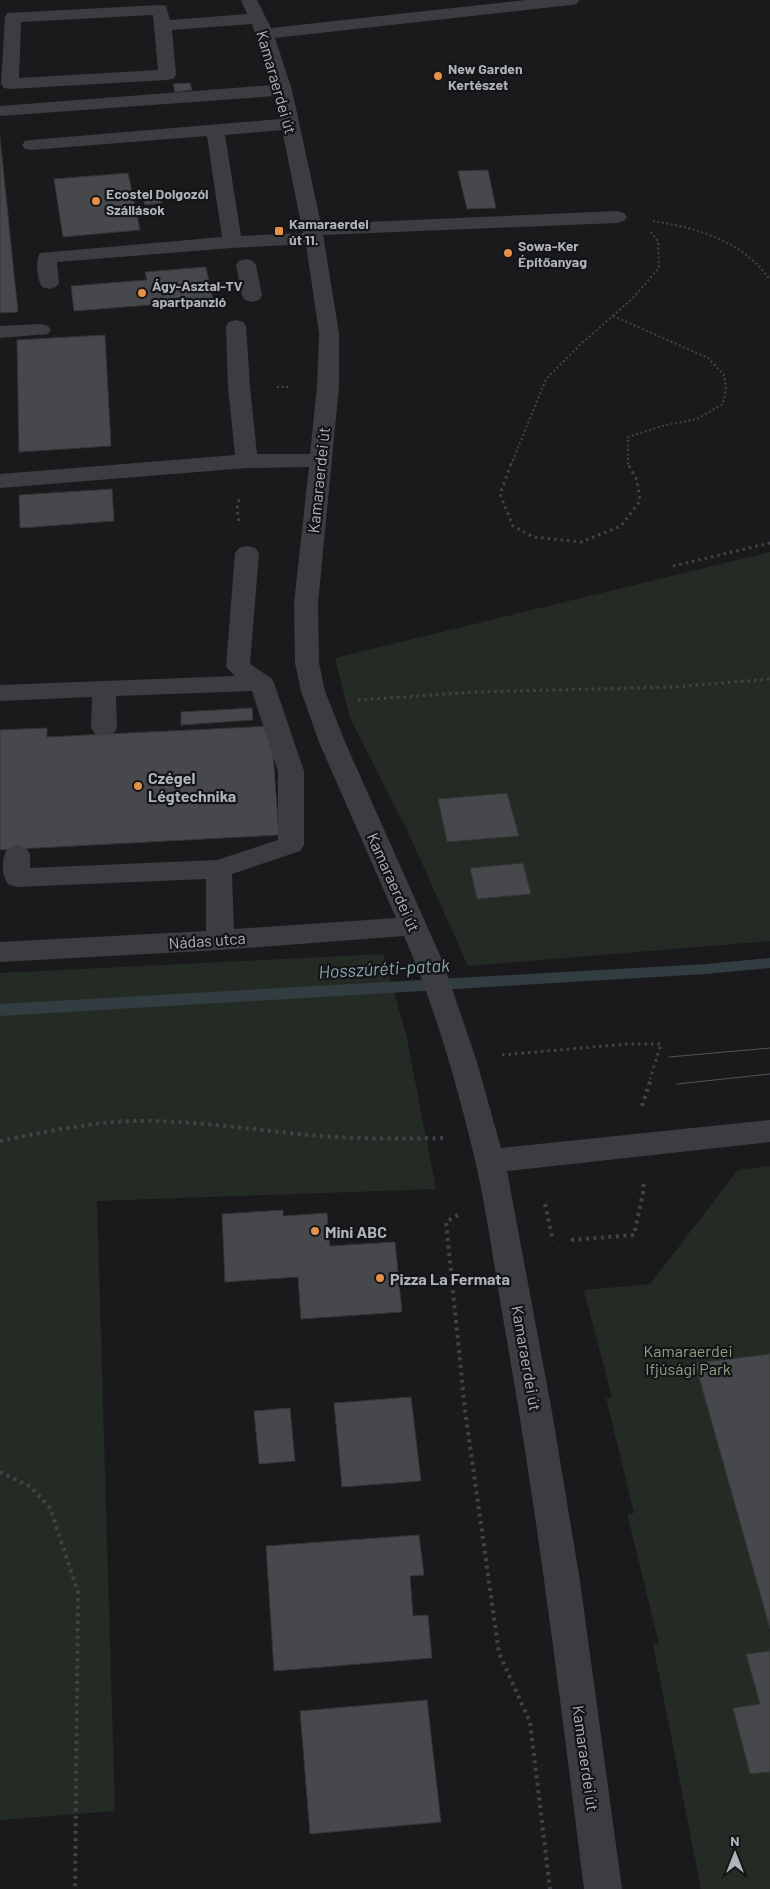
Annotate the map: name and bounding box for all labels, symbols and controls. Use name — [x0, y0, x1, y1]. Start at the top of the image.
street label: Kamaraerdei út — [253, 28, 301, 136]
place label: New Garden Kertészet — [448, 60, 523, 93]
marker: New Garden Kertészet — [432, 70, 444, 82]
place label: Ecostel Dolgozói Szállások — [106, 185, 209, 218]
marker: Ecostel Dolgozói Szállások — [90, 195, 102, 207]
place label: Kamaraerdei út 11. — [289, 215, 369, 248]
marker: Kamaraerdei út 11. — [273, 225, 285, 237]
place label: Sowa-Ker Építőanyag — [518, 237, 587, 270]
marker: Sowa-Ker Építőanyag — [502, 247, 514, 259]
place label: Ágy-Asztal-TV apartpanzió — [152, 277, 243, 310]
marker: Ágy-Asztal-TV apartpanzió — [136, 287, 148, 299]
street label: Kamaraerdei út — [303, 426, 333, 534]
place label: Czégel Légtechnika — [148, 768, 236, 805]
marker: Czégel Légtechnika — [132, 780, 144, 792]
street label: Kamaraerdei út — [364, 829, 424, 935]
street label: Nádas utca — [168, 928, 246, 952]
water label: Hosszúréti-patak — [318, 954, 450, 982]
place label: Mini ABC — [325, 1222, 387, 1241]
marker: Mini ABC — [309, 1225, 321, 1237]
place label: Pizza La Fermata — [390, 1269, 510, 1288]
marker: Pizza La Fermata — [374, 1272, 386, 1284]
street label: Kamaraerdei út — [508, 1304, 546, 1412]
park label: Kamaraerdei Ifjúsági Park — [644, 1341, 732, 1378]
street label: Kamaraerdei út — [569, 1704, 603, 1812]
north arrow — [710, 1829, 760, 1879]
text: N — [730, 1832, 740, 1849]

